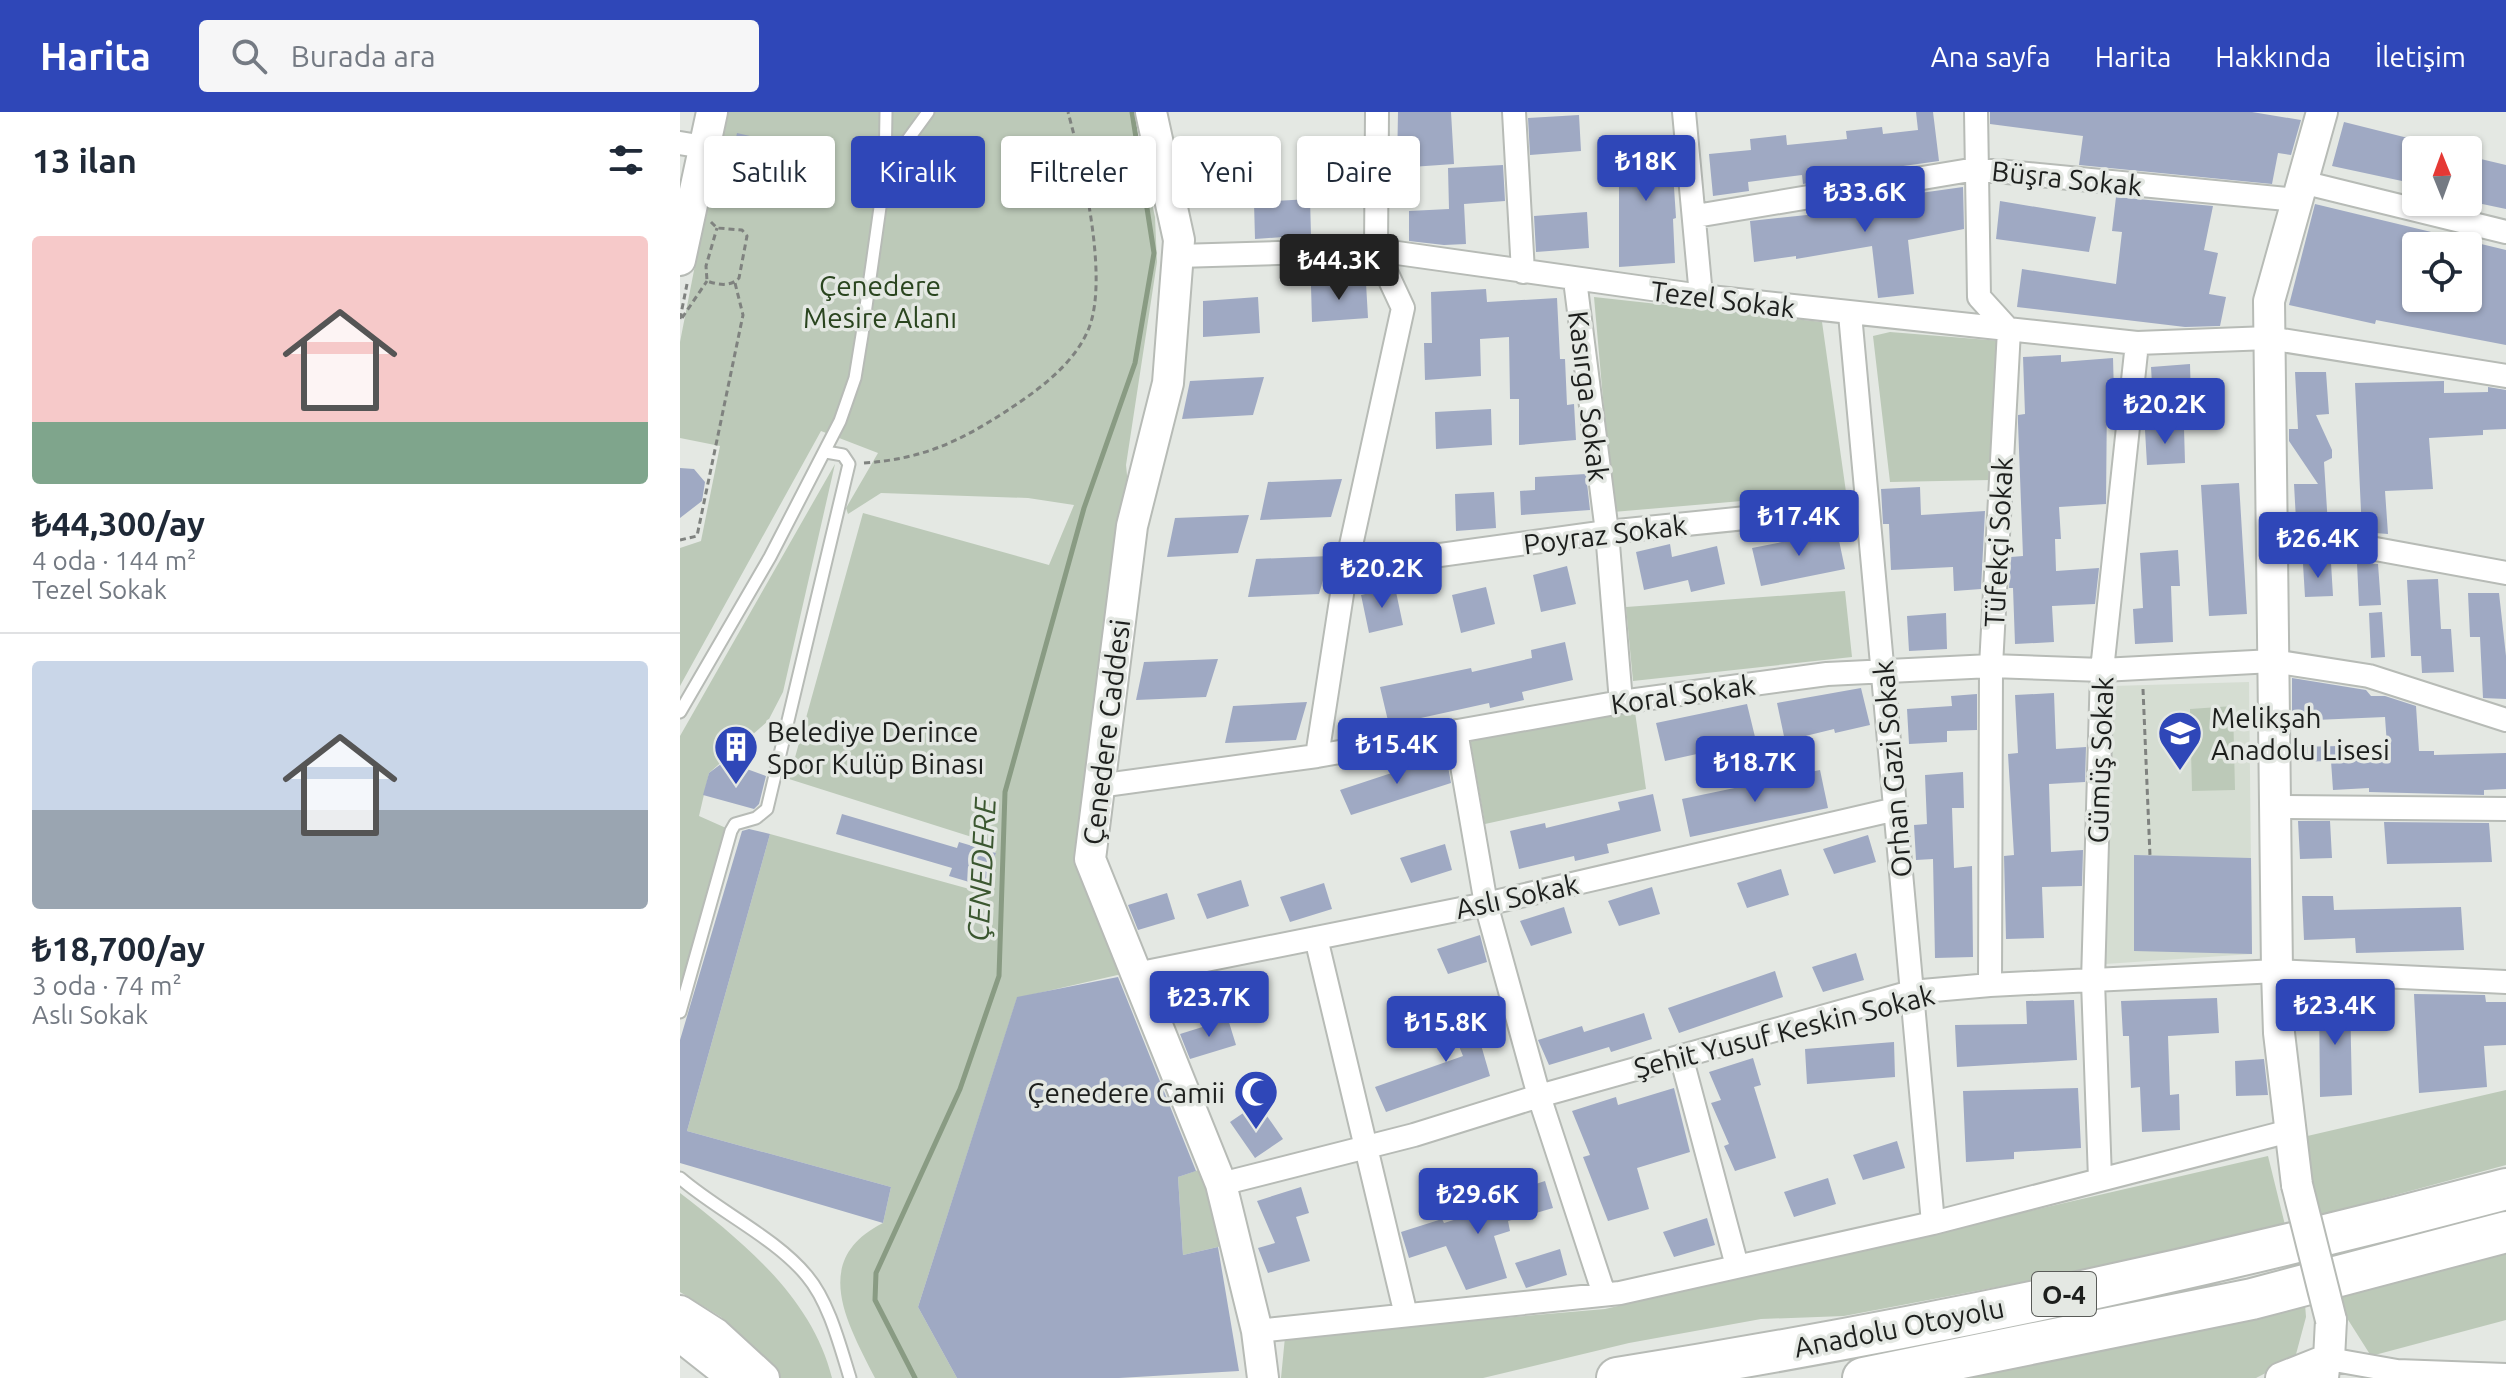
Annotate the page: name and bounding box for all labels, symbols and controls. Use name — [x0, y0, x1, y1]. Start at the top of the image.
search box — [199, 20, 759, 92]
icon: search — [227, 34, 271, 78]
text: Harita — [40, 35, 151, 77]
text: Burada ara — [291, 39, 436, 73]
text: Ana sayfa — [1931, 41, 2051, 72]
text: Harita — [2095, 41, 2171, 72]
text: Hakkında — [2215, 41, 2331, 72]
text: İletişim — [2375, 41, 2466, 72]
pin: ₺18K — [1599, 135, 1693, 203]
chip: Satılık — [704, 136, 835, 208]
chip: Kiralık — [851, 136, 985, 208]
chip: Filtreler — [1001, 136, 1156, 208]
chip: Yeni — [1172, 136, 1281, 208]
chip: Daire — [1297, 136, 1420, 208]
north arrow — [2402, 136, 2482, 216]
map controls — [2402, 136, 2482, 312]
icon: filters — [604, 138, 648, 182]
text: 13 ilan — [32, 141, 137, 179]
text: ₺18K — [1615, 146, 1677, 175]
street label: Büşra Sokak — [1990, 155, 2144, 201]
pin: ₺33.6K — [1800, 166, 1930, 234]
text: ₺33.6K — [1824, 177, 1906, 206]
button: locate — [2402, 232, 2482, 312]
pin: ₺44.3K — [1274, 234, 1404, 302]
text: ₺44.3K — [1298, 245, 1380, 274]
park label: Çenedere Mesire Alanı — [803, 270, 957, 333]
street label: Tezel Sokak — [1649, 275, 1797, 323]
icon: home — [268, 288, 412, 432]
street label: Kasırga Sokak — [1563, 309, 1615, 483]
pin: ₺20.2K — [2100, 378, 2230, 446]
text: ₺20.2K — [2124, 389, 2206, 418]
street label: Tüfekçi Sokak — [1978, 456, 2018, 628]
pin: ₺17.4K — [1734, 490, 1864, 558]
text: ₺17.4K — [1758, 501, 1840, 530]
text: ₺44,300/ay — [32, 504, 205, 542]
street label: Poyraz Sokak — [1522, 509, 1688, 559]
pin: ₺26.4K — [2253, 512, 2383, 580]
text: ₺26.4K — [2277, 523, 2359, 552]
pin: ₺20.2K — [1317, 542, 1447, 610]
text: 4 oda · 144 m² — [32, 546, 196, 575]
text: ₺20.2K — [1341, 553, 1423, 582]
text: Tezel Sokak — [32, 575, 167, 604]
street label: Çenedere Caddesi — [1077, 617, 1135, 847]
street label: Orhan Gazi Sokak — [1867, 659, 1917, 879]
street label: Koral Sokak — [1609, 669, 1757, 719]
street label: Gümüş Sokak — [2082, 676, 2118, 844]
place label: Melikşah Anadolu Lisesi — [2211, 702, 2390, 765]
school or university icon: Melikşah Anadolu Lisesi — [2156, 709, 2204, 772]
icon: home — [268, 713, 412, 857]
place label: Belediye Derince Spor Kulüp Binası — [767, 716, 984, 779]
pin: ₺15.4K — [1332, 718, 1462, 786]
building icon: Belediye Derince Spor Kulüp Binası — [712, 723, 760, 786]
text: ₺15.4K — [1356, 729, 1438, 758]
pin: ₺18.7K — [1690, 736, 1820, 804]
text: ₺18.7K — [1714, 747, 1796, 776]
water label: ÇENEDERE — [960, 796, 1002, 943]
street label: Aslı Sokak — [1453, 868, 1581, 924]
text: ₺18,700/ay — [32, 929, 205, 967]
text: 3 oda · 74 m² — [32, 971, 182, 1000]
pin: ₺23.7K — [1144, 971, 1274, 1039]
street label: Şehit Yusuf Keskin Sokak — [1631, 979, 1937, 1083]
pin: ₺23.4K — [2270, 979, 2400, 1047]
text: ₺23.7K — [1168, 982, 1250, 1011]
text: ₺23.4K — [2294, 990, 2376, 1019]
pin: ₺15.8K — [1381, 996, 1511, 1064]
text: Aslı Sokak — [32, 1000, 148, 1029]
text: ₺15.8K — [1405, 1007, 1487, 1036]
mosque icon: Çenedere Camii — [1232, 1068, 1280, 1131]
place label: Çenedere Camii — [1027, 1077, 1225, 1108]
pin: ₺29.6K — [1413, 1168, 1543, 1236]
text: ₺29.6K — [1437, 1179, 1519, 1208]
road number: O-4 — [2032, 1272, 2096, 1316]
street label: Anadolu Otoyolu — [1791, 1291, 2007, 1363]

